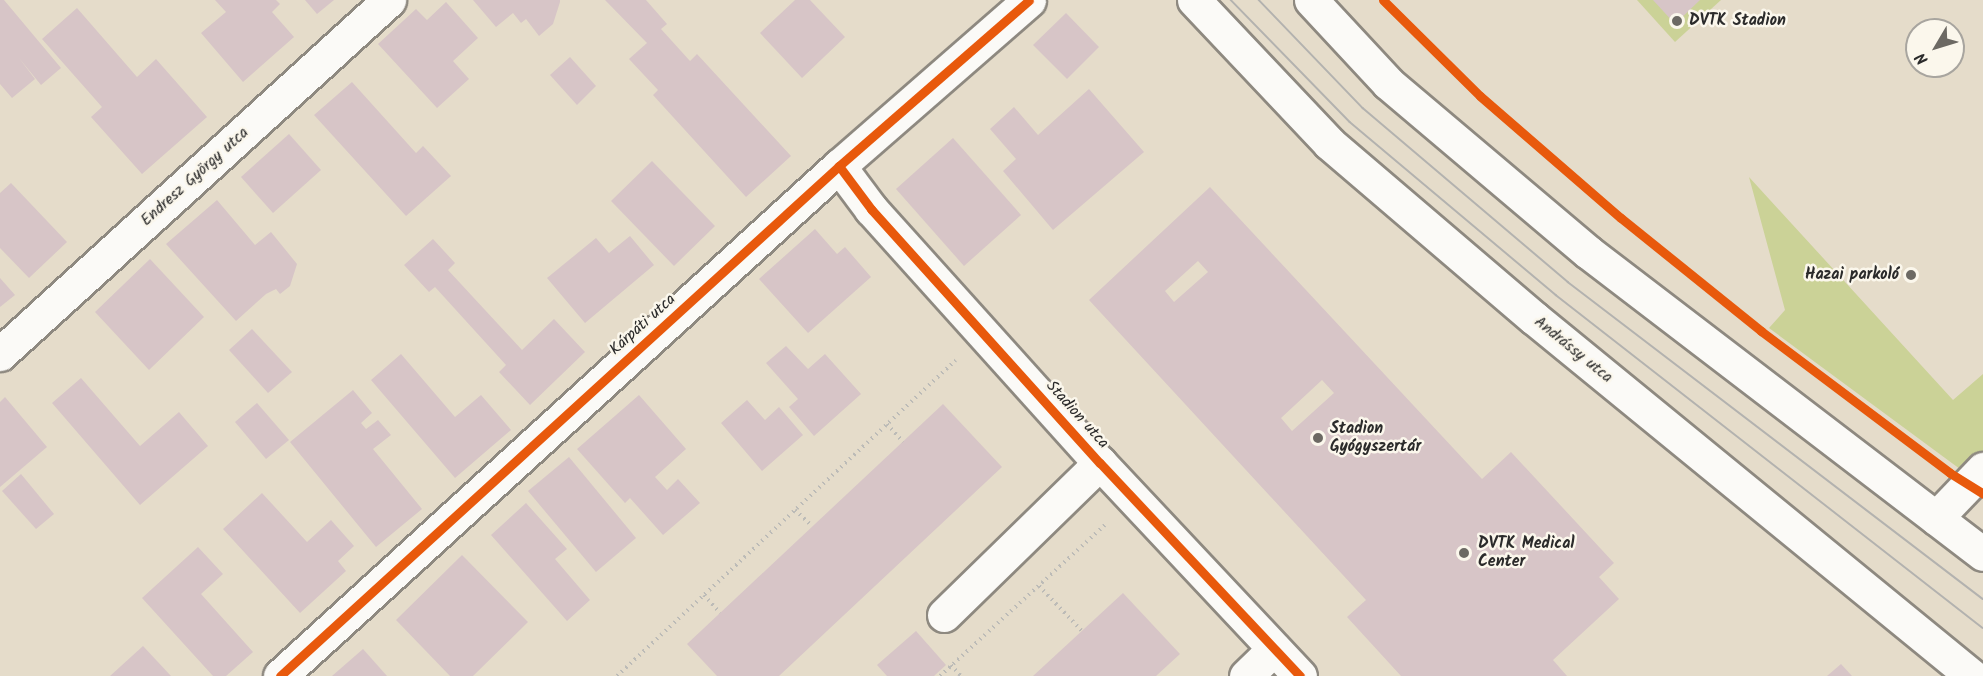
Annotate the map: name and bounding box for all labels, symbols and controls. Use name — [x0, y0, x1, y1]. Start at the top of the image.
place label: DVTK Stadion — [1689, 11, 1786, 31]
marker: DVTK Stadion — [1670, 14, 1684, 28]
north arrow — [1905, 18, 1965, 78]
text: N — [1909, 46, 1935, 70]
street label: Endresz György utca — [137, 124, 253, 230]
place label: Hazai parkoló — [1805, 265, 1899, 285]
marker: Hazai parkoló — [1904, 268, 1918, 282]
street label: Kárpáti utca — [606, 290, 680, 360]
street label: Andrássy utca — [1530, 313, 1616, 387]
street label: Stadion utca — [1042, 377, 1112, 453]
place label: Stadion Gyógyszertár — [1330, 419, 1421, 457]
marker: Stadion Gyógyszertár — [1311, 431, 1325, 445]
place label: DVTK Medical Center — [1478, 534, 1575, 572]
marker: DVTK Medical Center — [1455, 544, 1473, 562]

